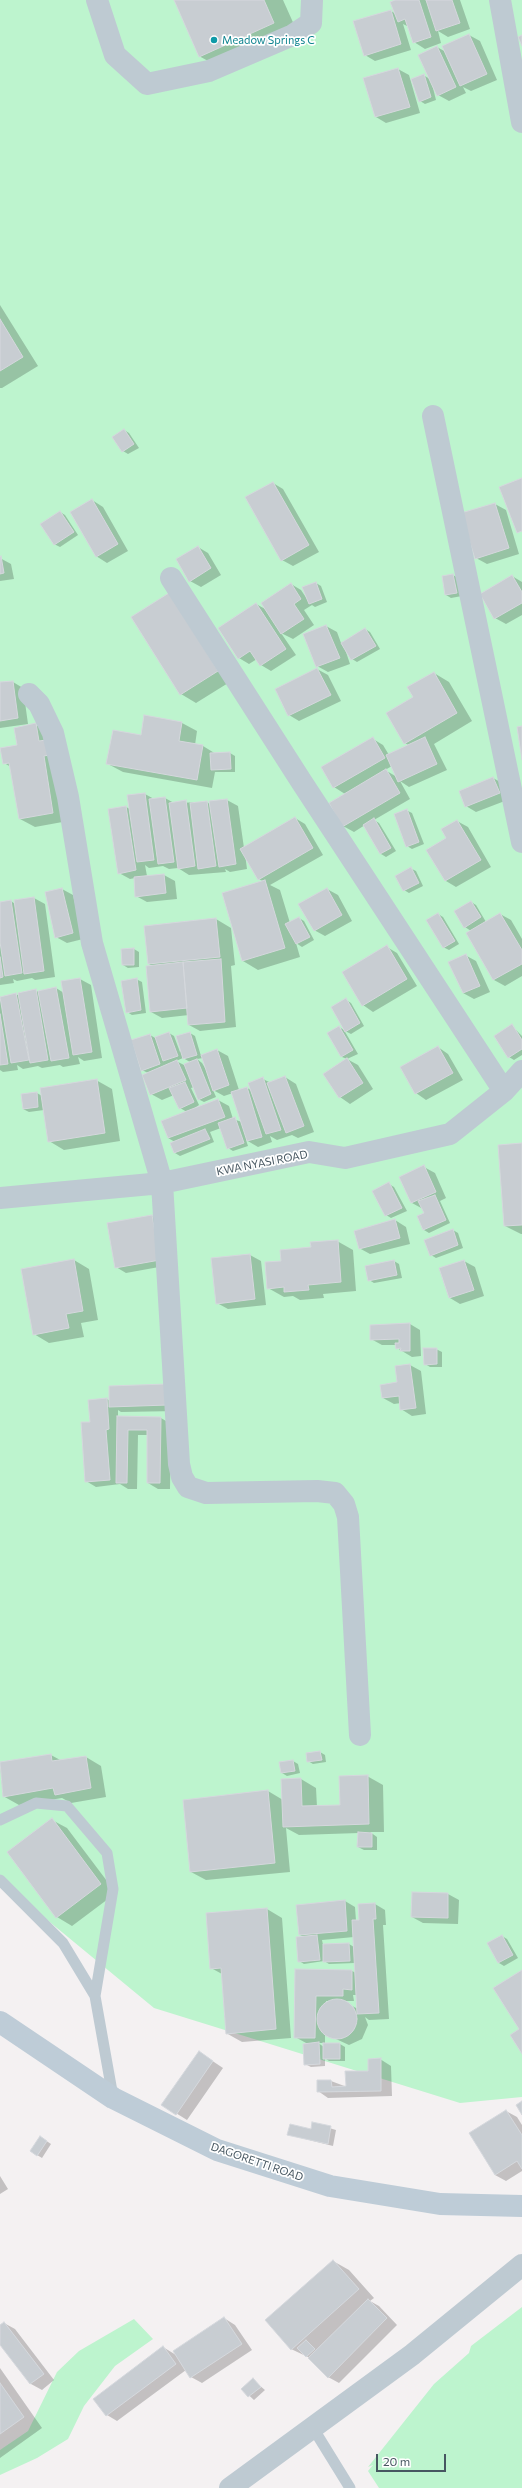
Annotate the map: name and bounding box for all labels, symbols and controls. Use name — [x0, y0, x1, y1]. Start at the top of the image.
place label: Meadow Springs C — [222, 33, 315, 47]
marker: Meadow Springs C — [209, 35, 219, 45]
street label: KWA NYASI ROAD — [215, 1148, 309, 1178]
street label: DAGORETTI ROAD — [209, 2140, 305, 2184]
scale bar — [378, 2446, 448, 2472]
text: 20 m — [383, 2454, 410, 2468]

